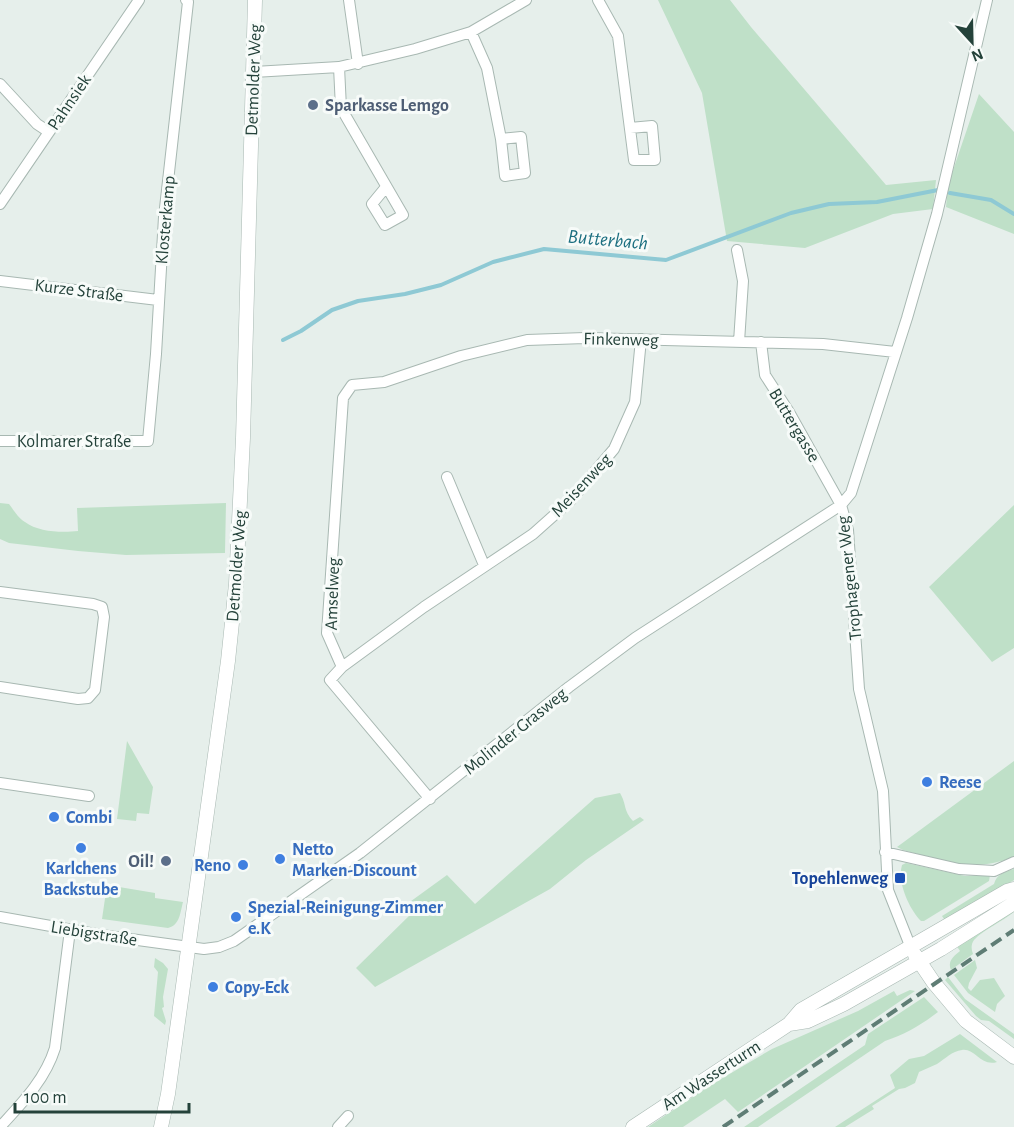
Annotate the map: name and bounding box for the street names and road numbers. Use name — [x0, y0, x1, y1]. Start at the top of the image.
street label: Detmolder Weg — [243, 24, 265, 136]
street label: Pahnsiek — [45, 71, 95, 134]
street label: Klosterkamp — [153, 175, 179, 265]
street label: Kurze Straße — [33, 277, 124, 305]
street label: Finkenweg — [583, 330, 659, 350]
street label: Buttergasse — [765, 385, 823, 466]
street label: Kolmarer Straße — [17, 433, 131, 451]
street label: Meisenweg — [548, 450, 615, 521]
street label: Detmolder Weg — [224, 509, 250, 623]
street label: Trophagener Weg — [835, 515, 865, 641]
street label: Amselweg — [323, 557, 343, 631]
street label: Molinder Grasweg — [461, 685, 571, 779]
street label: Liebigstraße — [49, 918, 138, 950]
street label: Am Wasserturm — [659, 1037, 764, 1114]

